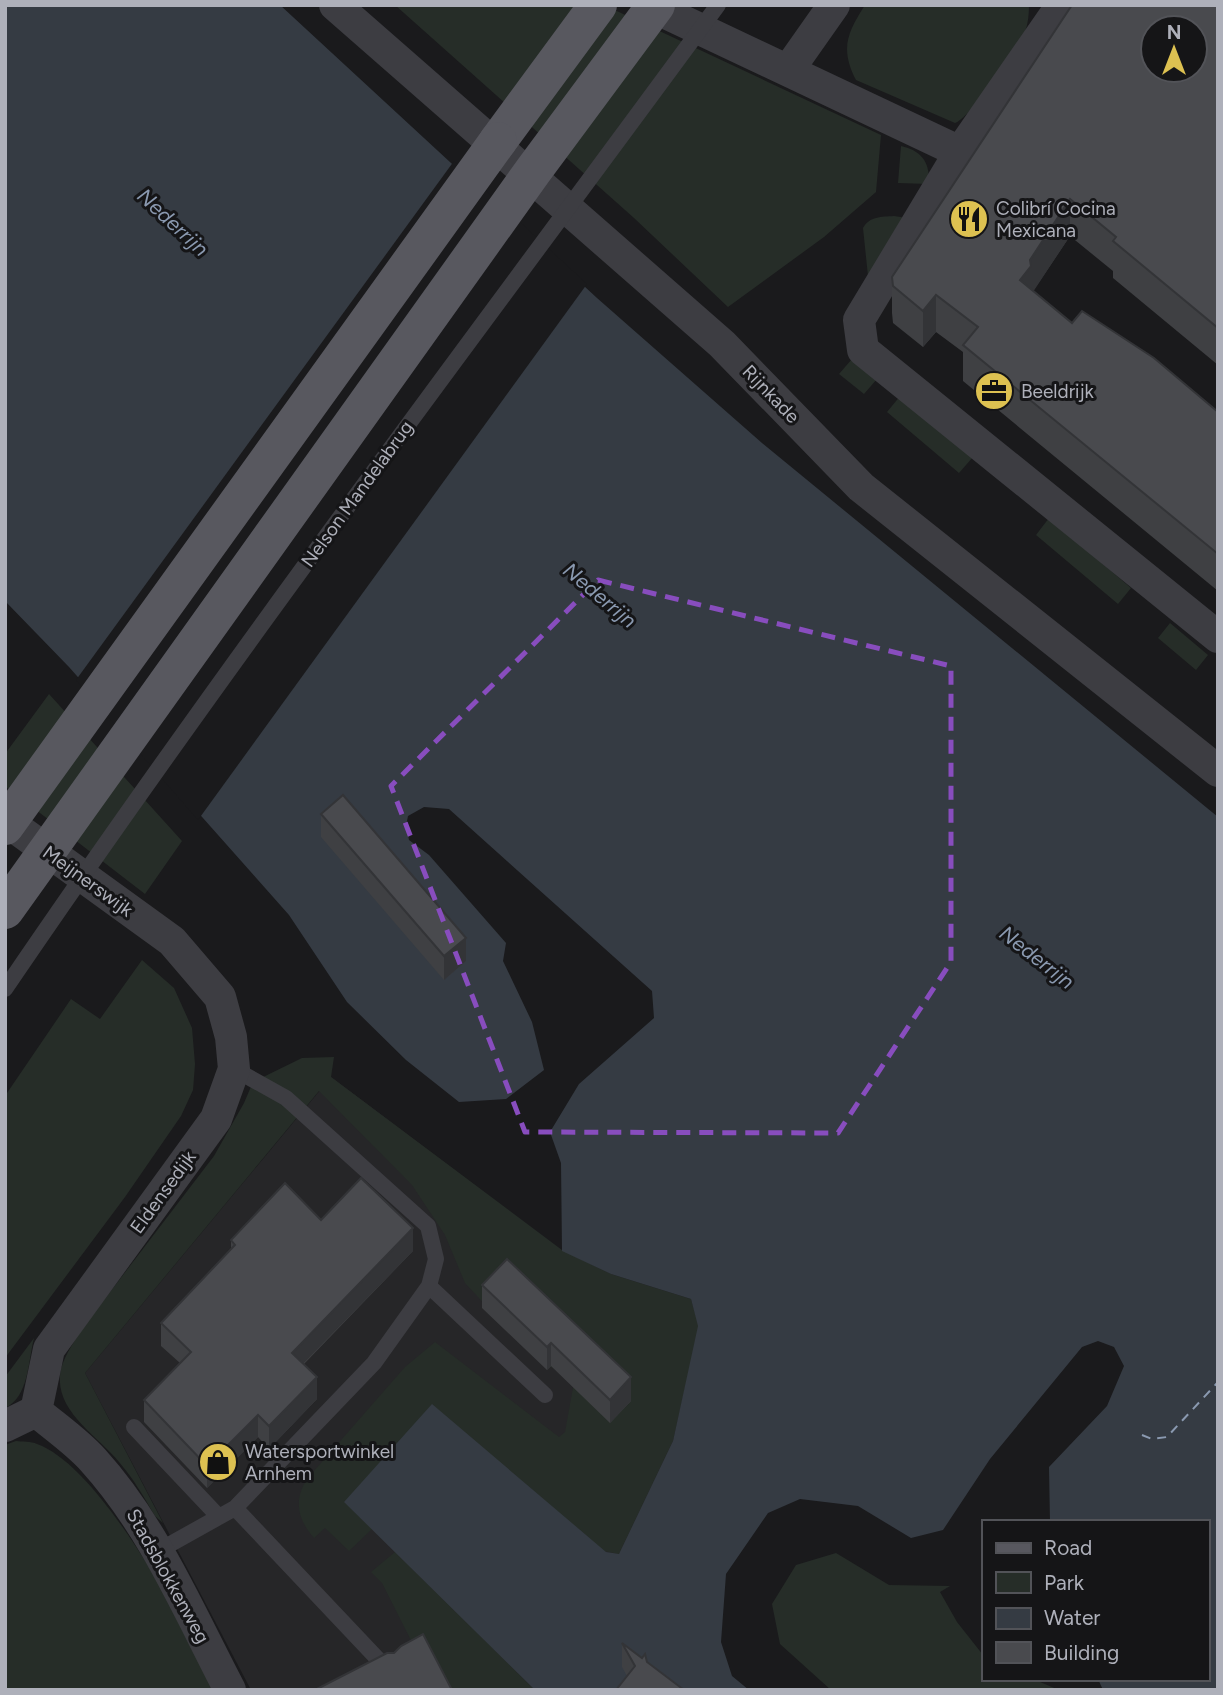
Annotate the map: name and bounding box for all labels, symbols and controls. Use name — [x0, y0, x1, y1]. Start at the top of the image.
north arrow — [1139, 14, 1209, 84]
text: N — [1167, 21, 1181, 44]
water label: Nederrijn — [132, 183, 214, 261]
place label: Colibrí Cocina Mexicana — [996, 197, 1116, 242]
restaurant icon: Colibrí Cocina Mexicana — [948, 198, 990, 240]
street label: Rijnkade — [738, 360, 804, 428]
office icon: Beeldrijk — [973, 370, 1015, 412]
place label: Beeldrijk — [1021, 380, 1095, 403]
street label: Nelson Mandelabrug — [296, 416, 418, 572]
water label: Nederrijn — [558, 557, 642, 633]
street label: Meijnerswijk — [38, 841, 138, 922]
water label: Nederrijn — [995, 920, 1080, 994]
street label: Eldensedijk — [125, 1146, 201, 1238]
place label: Watersportwinkel Arnhem — [245, 1440, 394, 1485]
shop icon: Watersportwinkel Arnhem — [197, 1441, 239, 1483]
street label: Stadsblokkenweg — [122, 1505, 214, 1647]
legend — [982, 1520, 1209, 1681]
text: Road — [1044, 1535, 1092, 1560]
text: Park — [1044, 1570, 1085, 1595]
text: Water — [1044, 1605, 1100, 1630]
text: Building — [1044, 1640, 1119, 1665]

